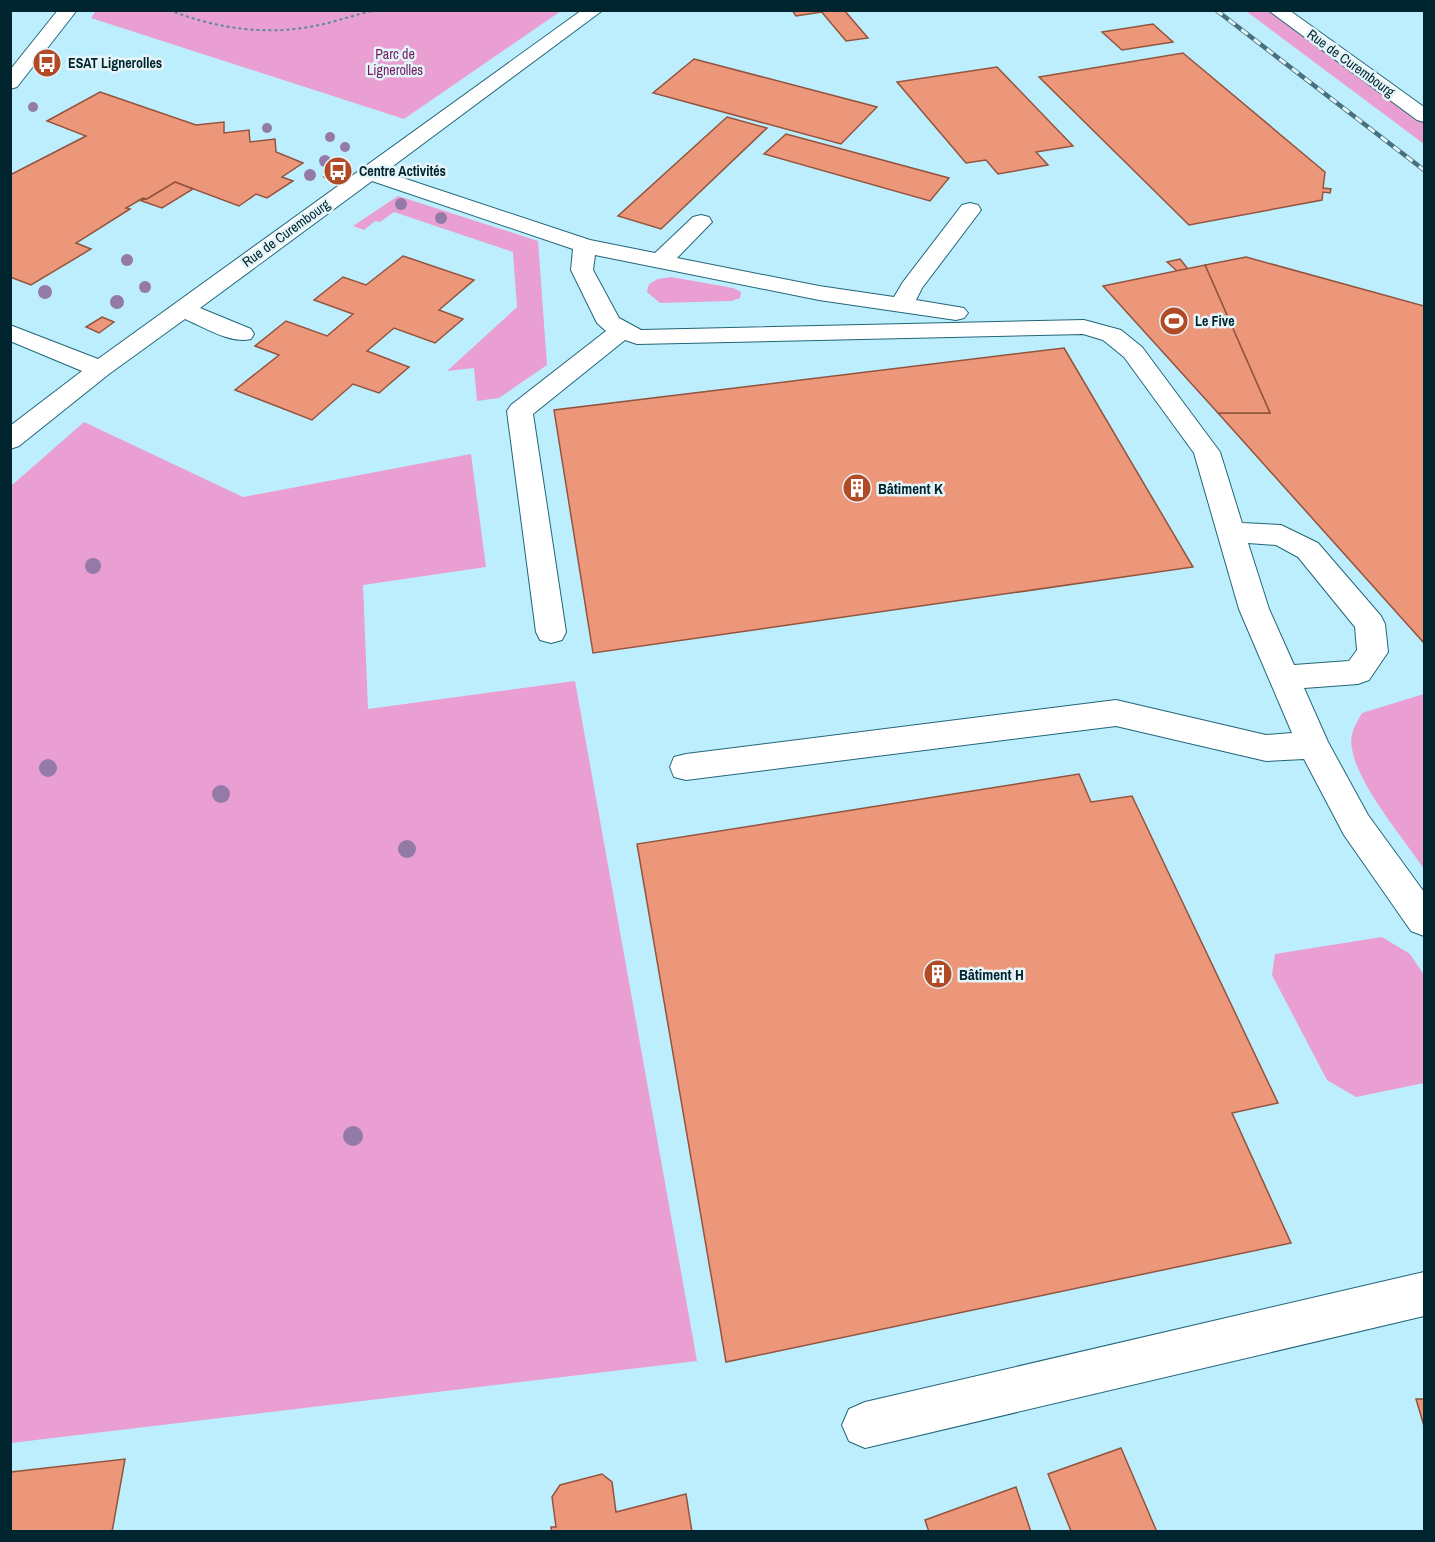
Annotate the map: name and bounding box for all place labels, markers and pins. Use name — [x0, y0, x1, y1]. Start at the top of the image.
bus stop icon: ESAT Lignerolles — [31, 47, 63, 79]
place label: ESAT Lignerolles — [68, 54, 162, 72]
bus stop icon: Centre Activités — [322, 155, 354, 187]
place label: Centre Activités — [359, 162, 446, 180]
sports icon: Le Five — [1158, 305, 1190, 337]
place label: Le Five — [1195, 312, 1235, 330]
building icon: Bâtiment K — [841, 472, 873, 504]
place label: Bâtiment K — [878, 478, 943, 499]
building icon: Bâtiment H — [922, 958, 954, 990]
place label: Bâtiment H — [959, 964, 1024, 985]

